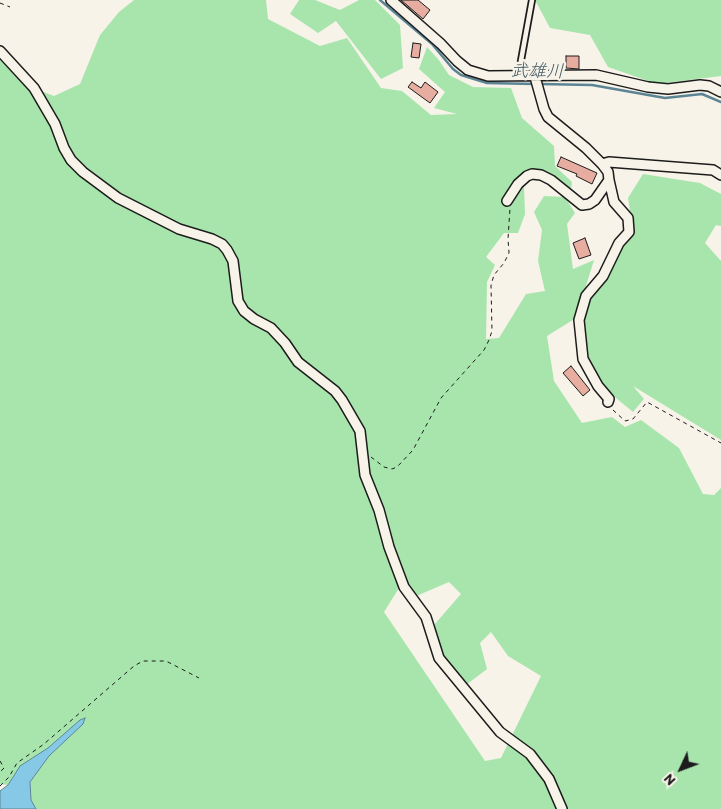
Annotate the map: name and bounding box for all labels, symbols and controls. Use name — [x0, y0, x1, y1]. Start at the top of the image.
water label: 武雄川 — [510, 61, 564, 83]
north arrow — [656, 744, 706, 794]
text: N — [660, 770, 679, 789]

